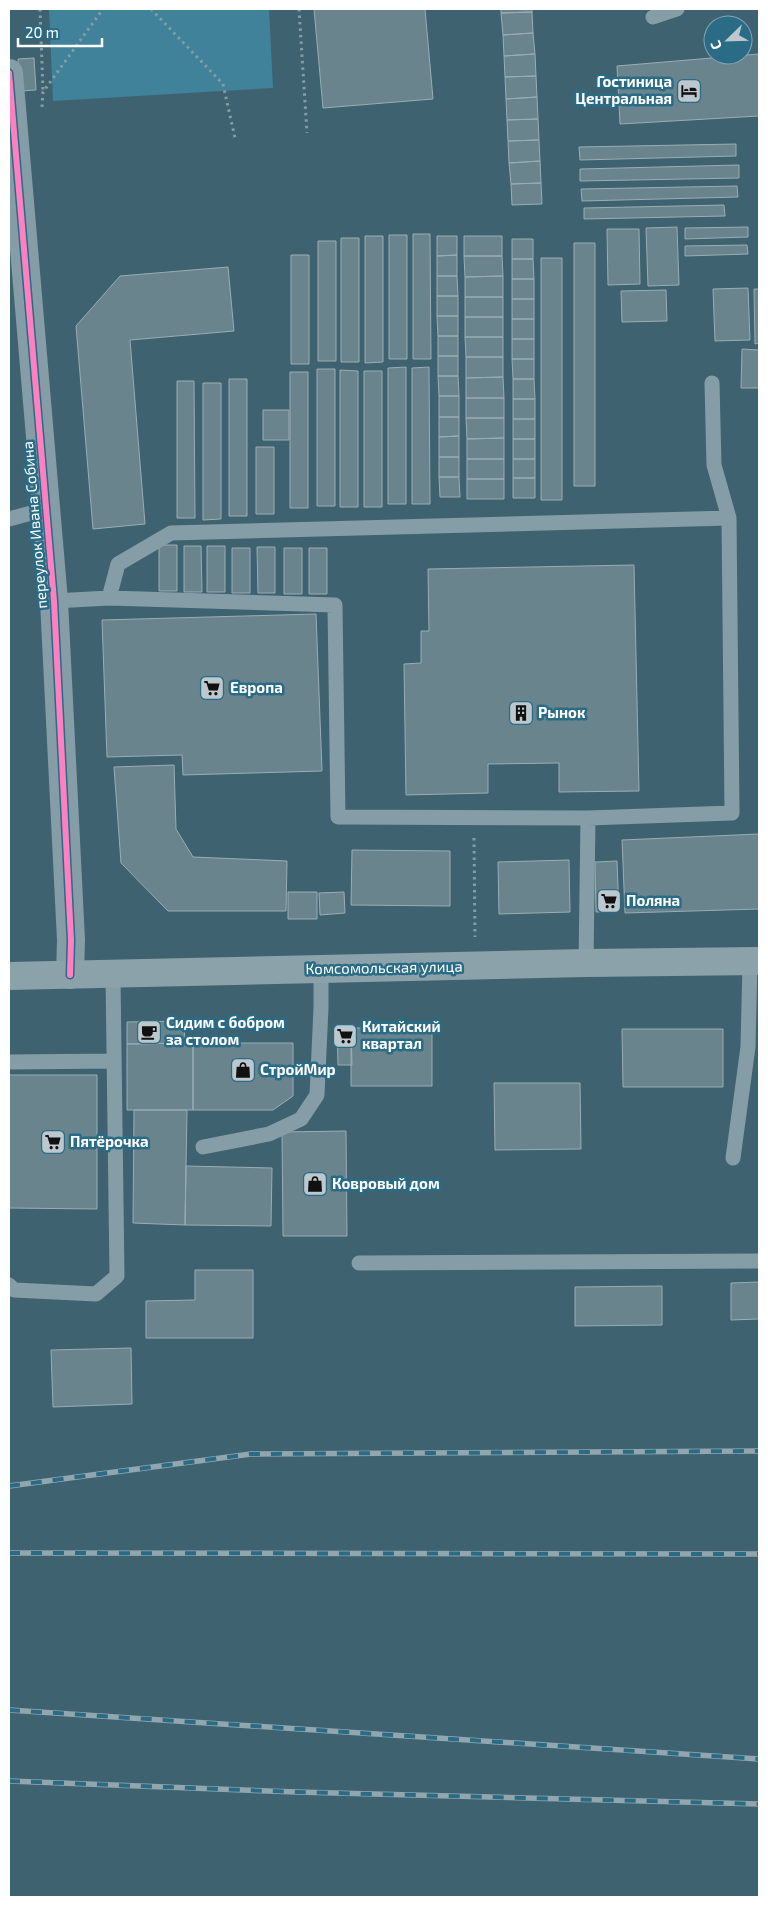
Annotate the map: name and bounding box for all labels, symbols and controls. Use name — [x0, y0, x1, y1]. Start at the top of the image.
scale bar — [18, 15, 101, 47]
north arrow — [703, 15, 753, 65]
text: 20 m — [25, 23, 59, 41]
text: С — [706, 38, 725, 52]
place label: Гостиница Центральная — [575, 72, 672, 107]
hotel icon: Гостиница Центральная — [676, 78, 702, 104]
street label: переулок Ивана Собина — [18, 440, 51, 610]
supermarket icon: Европа — [199, 675, 225, 701]
place label: Европа — [230, 678, 283, 696]
building icon: Рынок — [508, 700, 534, 726]
place label: Рынок — [538, 703, 586, 721]
supermarket icon: Поляна — [596, 888, 622, 914]
place label: Поляна — [626, 891, 680, 909]
street label: Комсомольская улица — [305, 957, 463, 978]
place label: Сидим с бобром за столом — [166, 1013, 285, 1048]
place label: Китайский квартал — [362, 1017, 441, 1052]
cafe icon: Сидим с бобром за столом — [136, 1019, 162, 1045]
supermarket icon: Китайский квартал — [332, 1023, 358, 1049]
shop icon: СтройМир — [230, 1057, 256, 1083]
place label: СтройМир — [260, 1060, 336, 1078]
supermarket icon: Пятёрочка — [40, 1129, 66, 1155]
place label: Пятёрочка — [70, 1132, 149, 1150]
shop icon: Ковровый дом — [302, 1171, 328, 1197]
place label: Ковровый дом — [332, 1174, 440, 1192]

